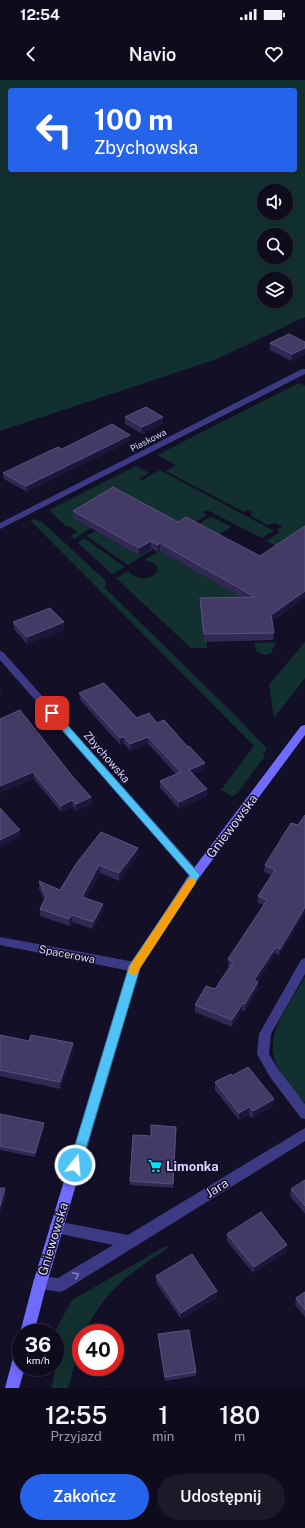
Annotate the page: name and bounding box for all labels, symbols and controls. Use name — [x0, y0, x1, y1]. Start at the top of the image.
text: 12:54 — [20, 6, 60, 23]
icon: back — [20, 43, 42, 65]
icon: heart — [263, 43, 285, 65]
text: Navio — [129, 44, 176, 65]
text: 100 m — [94, 103, 173, 136]
icon: left — [28, 104, 80, 156]
text: Zbychowska — [94, 137, 198, 158]
map controls — [257, 184, 293, 308]
button: sound — [257, 184, 293, 220]
button: search — [257, 228, 293, 264]
button: layers — [257, 272, 293, 308]
street label: Piaskowa — [128, 426, 168, 454]
pin — [35, 696, 69, 730]
icon: arrive — [41, 702, 63, 724]
street label: Zbychowska — [82, 729, 132, 785]
street label: Gniewowska — [203, 791, 261, 861]
street label: Spacerowa — [38, 943, 96, 965]
position arrow — [54, 1144, 96, 1186]
supermarket icon: Limonka — [147, 1158, 163, 1174]
place label: Limonka — [166, 1159, 219, 1174]
street label: Jara — [203, 1175, 231, 1201]
street label: Gniewowska — [35, 1201, 71, 1277]
one-way arrow — [72, 1272, 79, 1280]
speed limit sign: 40 — [72, 1324, 124, 1376]
text: 36 — [25, 1333, 51, 1357]
text: km/h — [26, 1354, 50, 1366]
text: 12:55 — [45, 1401, 107, 1429]
text: 1 — [158, 1401, 168, 1429]
text: 180 — [219, 1401, 260, 1429]
text: Przyjazd — [51, 1429, 102, 1444]
text: min — [152, 1429, 174, 1444]
text: m — [234, 1429, 245, 1444]
button: Zakończ — [20, 1474, 149, 1520]
button: Udostępnij — [157, 1474, 285, 1520]

